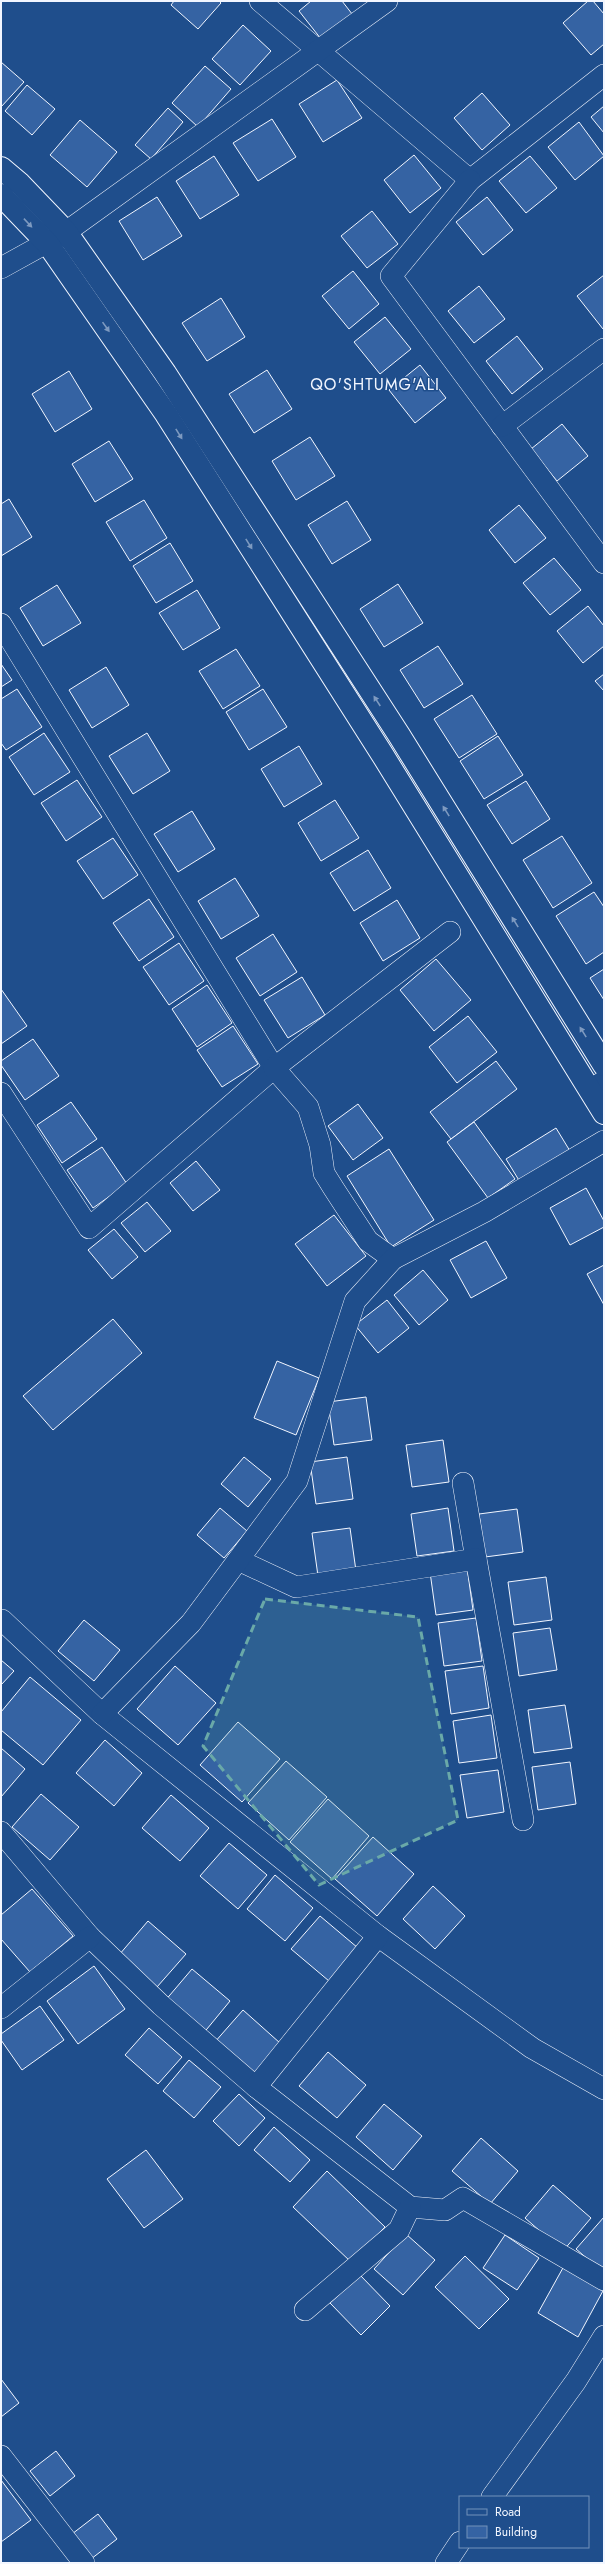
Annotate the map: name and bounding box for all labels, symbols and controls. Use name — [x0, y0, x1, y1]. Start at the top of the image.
one-way arrow — [23, 218, 33, 228]
one-way arrow — [102, 322, 110, 332]
district label: QO'SHTUMG'ALI — [310, 373, 440, 396]
one-way arrow — [175, 429, 183, 440]
one-way arrow — [245, 539, 253, 549]
one-way arrow — [373, 696, 380, 707]
one-way arrow — [442, 806, 450, 817]
one-way arrow — [511, 916, 518, 928]
one-way arrow — [580, 1026, 587, 1038]
legend — [459, 2496, 589, 2548]
text: Road — [495, 2503, 521, 2521]
text: Building — [495, 2523, 537, 2541]

